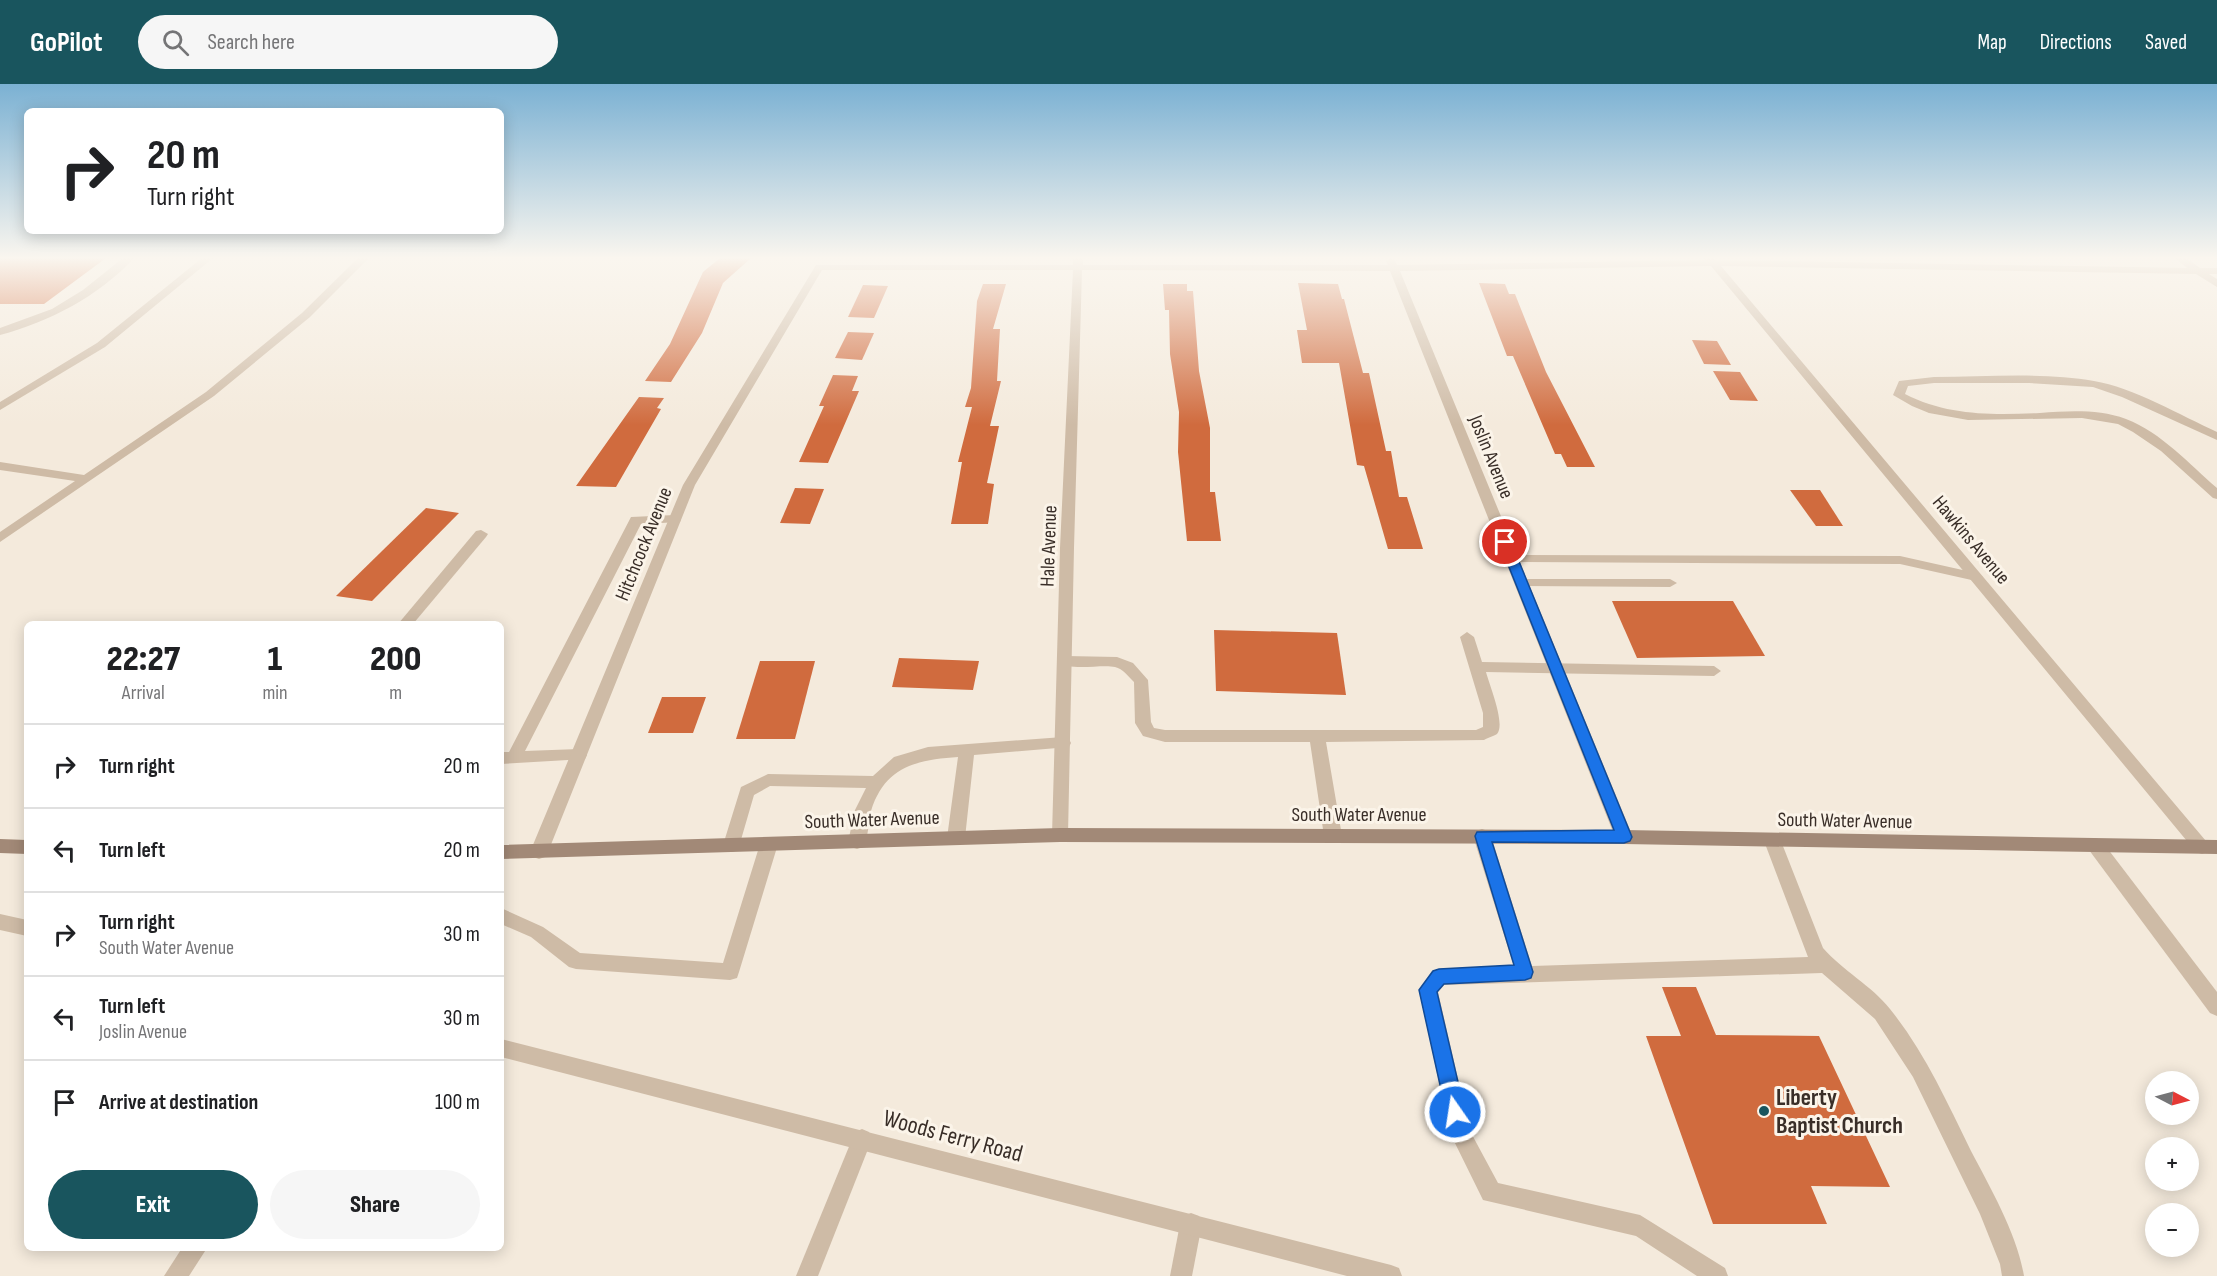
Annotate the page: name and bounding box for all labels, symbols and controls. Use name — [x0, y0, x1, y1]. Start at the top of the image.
search box — [138, 15, 558, 69]
text: GoPilot — [30, 26, 102, 59]
icon: search — [159, 26, 192, 59]
text: Search here — [207, 29, 295, 56]
text: Map — [1977, 30, 2007, 55]
text: Directions — [2040, 30, 2112, 55]
text: Saved — [2145, 30, 2187, 55]
text: 20 m — [147, 130, 220, 181]
icon: right — [48, 132, 126, 210]
text: Turn right — [147, 181, 234, 213]
street label: Joslin Avenue — [1463, 411, 1519, 502]
street label: Hitchcock Avenue — [610, 484, 678, 604]
street label: Hawkins Avenue — [1927, 491, 2015, 589]
street label: Hale Avenue — [1036, 505, 1062, 587]
pin — [1479, 516, 1530, 567]
icon: arrive — [1488, 525, 1521, 558]
text: 22:27 — [107, 638, 180, 681]
text: 1 — [268, 638, 282, 681]
text: 200 — [370, 638, 421, 681]
text: Arrival — [122, 681, 165, 705]
text: min — [262, 681, 288, 705]
text: m — [389, 681, 402, 705]
icon: right — [48, 750, 81, 783]
text: Turn right — [99, 753, 175, 780]
text: 20 m — [444, 753, 480, 780]
street label: South Water Avenue — [1291, 803, 1427, 827]
street label: South Water Avenue — [804, 806, 940, 834]
street label: South Water Avenue — [1777, 808, 1913, 834]
icon: left — [48, 834, 81, 867]
text: Turn left — [99, 837, 165, 864]
text: 20 m — [444, 837, 480, 864]
text: Turn right — [99, 909, 175, 936]
icon: right — [48, 918, 81, 951]
text: 30 m — [443, 921, 480, 948]
text: South Water Avenue — [99, 936, 234, 960]
text: Turn left — [99, 993, 165, 1020]
icon: left — [48, 1002, 81, 1035]
text: 30 m — [443, 1005, 480, 1032]
text: Joslin Avenue — [99, 1020, 187, 1044]
north arrow — [2145, 1071, 2199, 1125]
map controls — [2145, 1071, 2199, 1257]
position arrow — [1423, 1080, 1487, 1144]
place label: Liberty Baptist Church — [1776, 1083, 1903, 1140]
icon: arrive — [48, 1086, 81, 1119]
text: Arrive at destination — [99, 1089, 258, 1116]
text: 100 m — [435, 1089, 480, 1116]
street label: Woods Ferry Road — [880, 1103, 1026, 1169]
marker: Liberty Baptist Church — [1757, 1104, 1771, 1118]
button: + — [2145, 1137, 2199, 1191]
button: Exit — [48, 1170, 258, 1239]
button: Share — [270, 1170, 480, 1239]
button: − — [2145, 1203, 2199, 1257]

